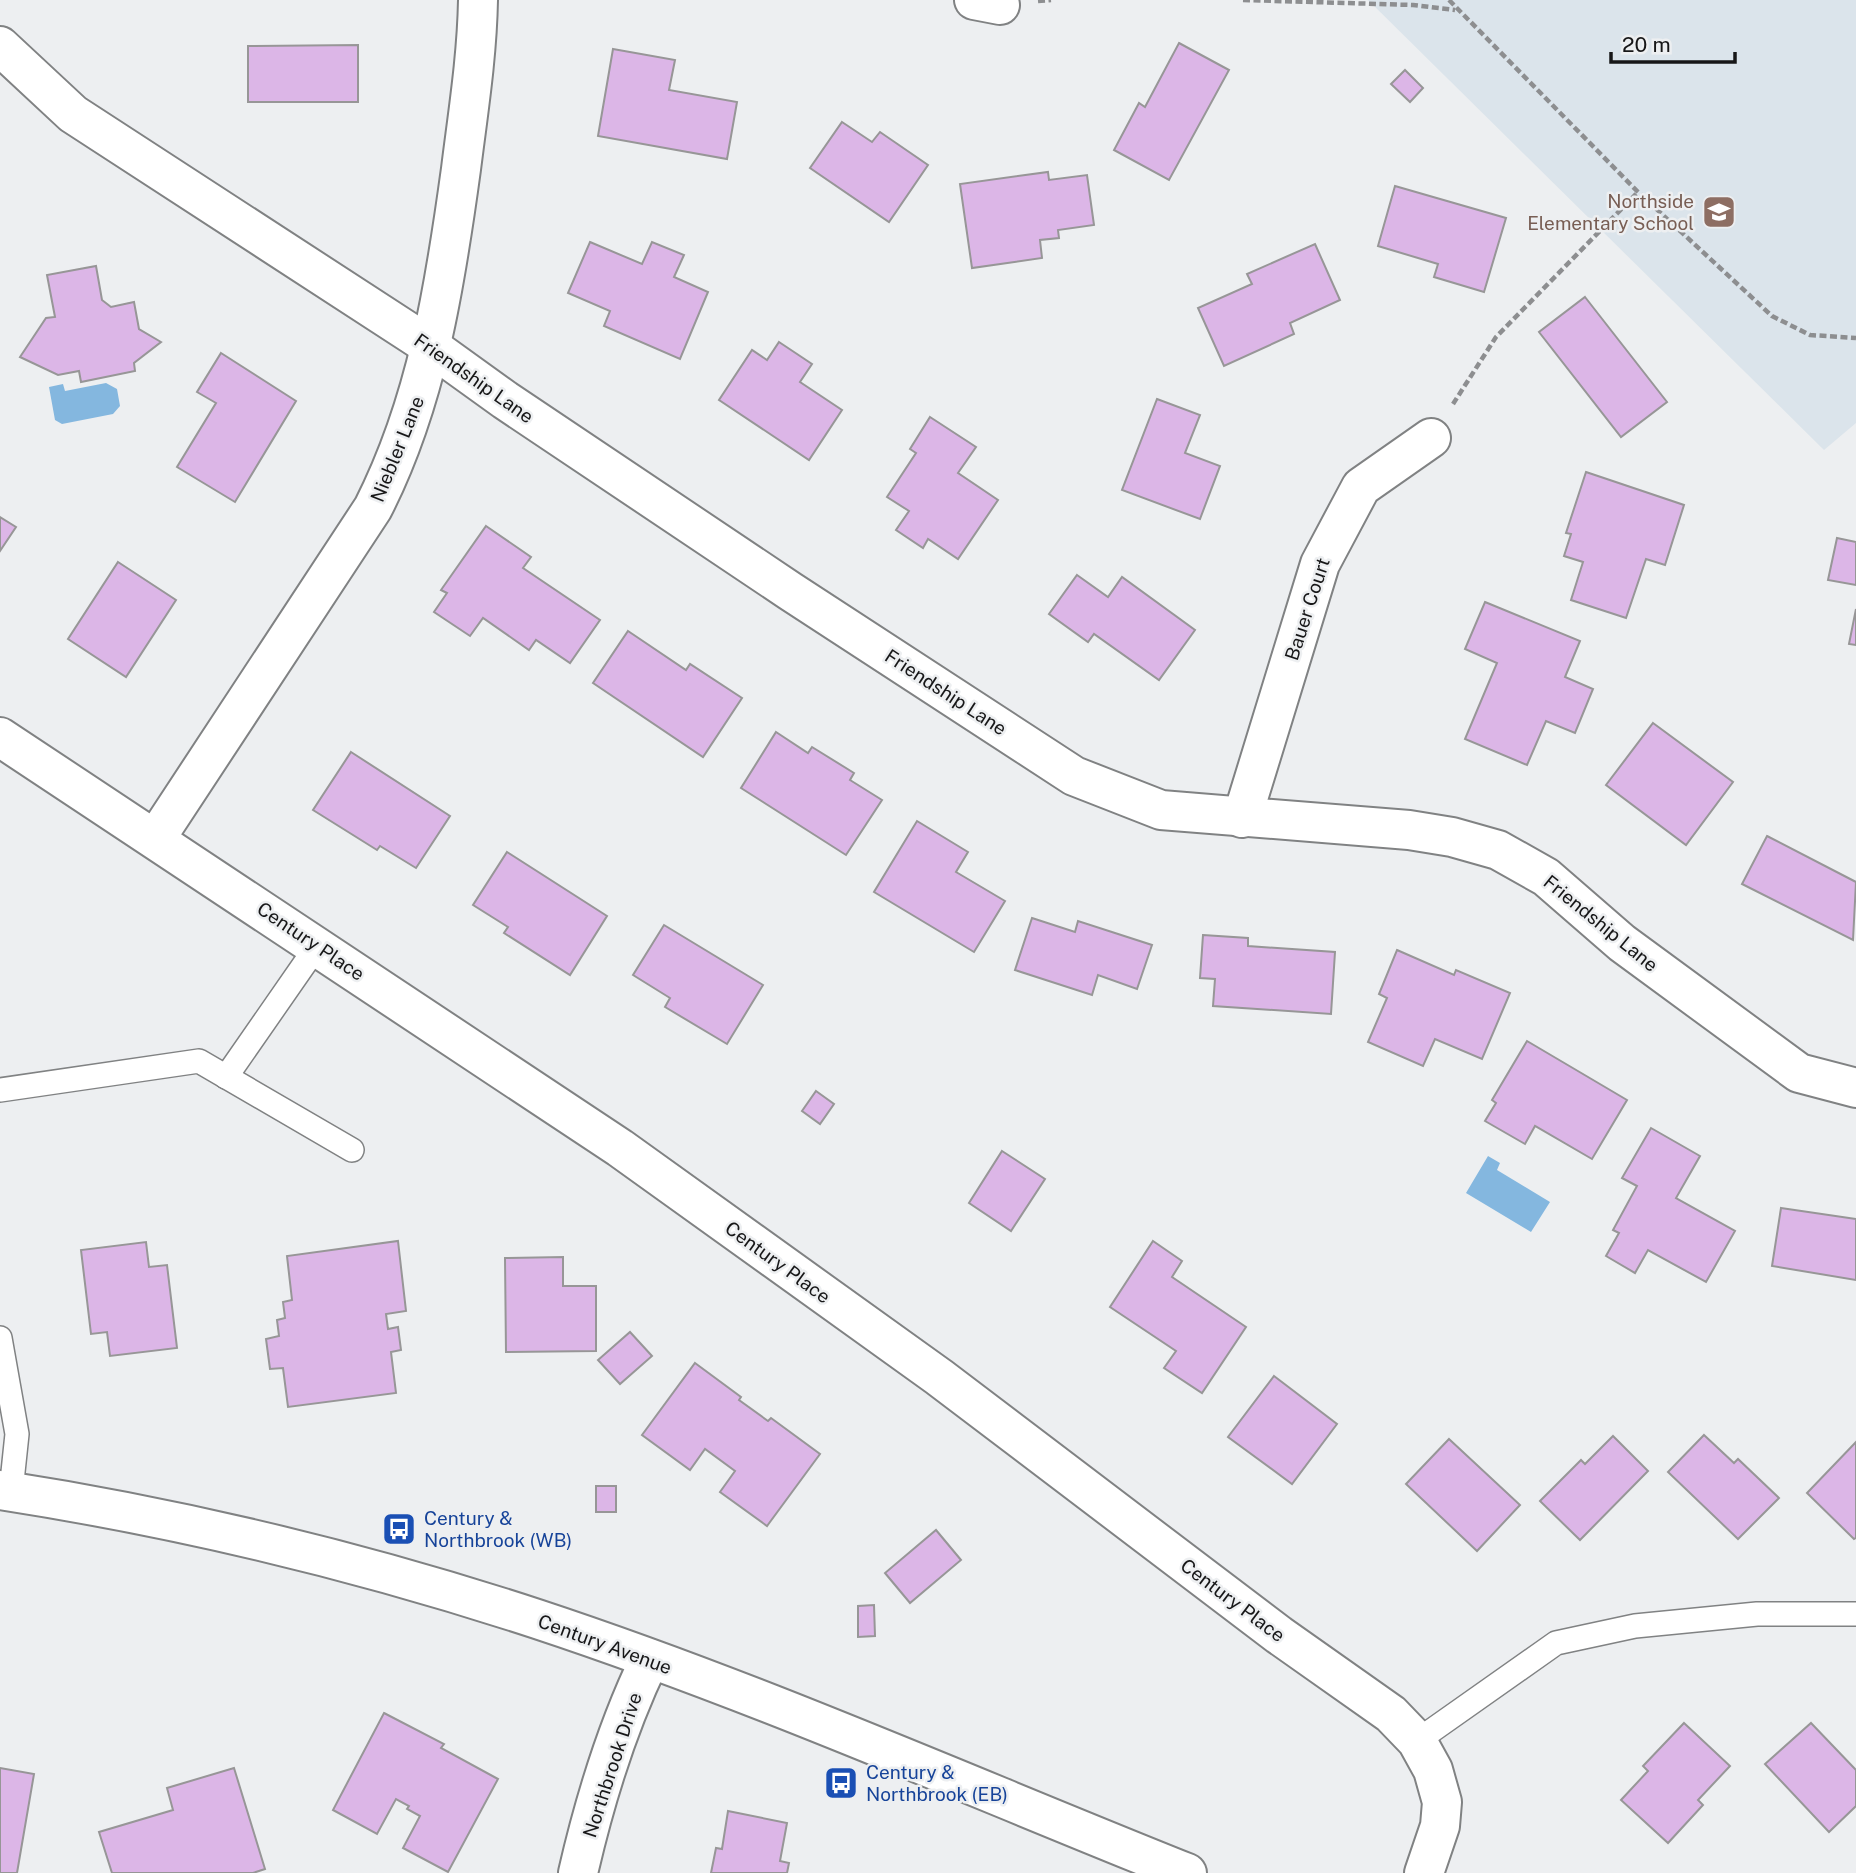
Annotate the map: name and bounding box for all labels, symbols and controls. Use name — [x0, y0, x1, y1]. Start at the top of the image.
scale bar — [1611, 21, 1735, 65]
text: 20 m — [1622, 32, 1671, 57]
place label: Northside Elementary School — [1527, 190, 1694, 234]
school or university icon: Northside Elementary School — [1700, 193, 1738, 231]
street label: Friendship Lane — [410, 329, 538, 427]
street label: Niebler Lane — [366, 393, 428, 505]
street label: Bauer Court — [1280, 555, 1334, 663]
street label: Friendship Lane — [881, 644, 1011, 740]
street label: Friendship Lane — [1539, 870, 1663, 976]
street label: Century Place — [253, 897, 369, 985]
street label: Century Place — [721, 1217, 835, 1307]
place label: Century & Northbrook (WB) — [424, 1507, 572, 1551]
bus stop icon: Century & Northbrook (WB) — [380, 1510, 418, 1548]
street label: Century Place — [1177, 1554, 1289, 1646]
street label: Century Avenue — [535, 1610, 675, 1678]
street label: Northbrook Drive — [578, 1690, 646, 1840]
place label: Century & Northbrook (EB) — [866, 1761, 1008, 1805]
bus stop icon: Century & Northbrook (EB) — [822, 1764, 860, 1802]

